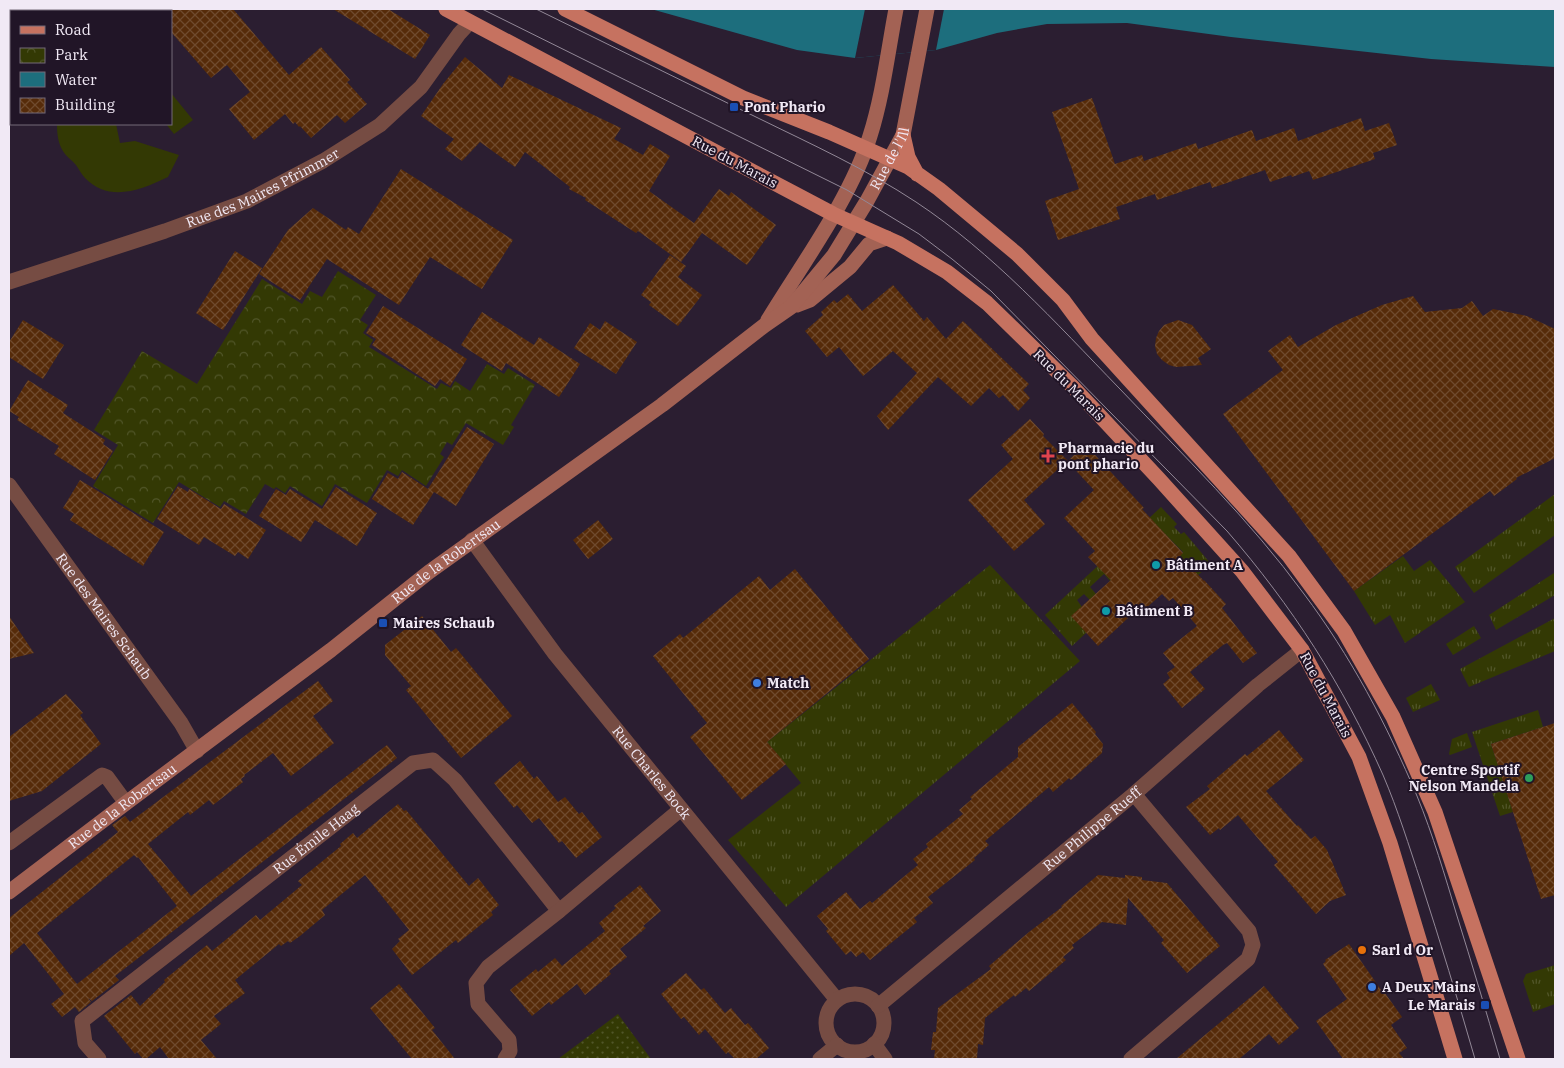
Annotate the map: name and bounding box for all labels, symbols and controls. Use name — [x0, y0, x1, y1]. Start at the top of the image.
legend — [10, 10, 172, 125]
text: Road — [55, 20, 91, 39]
text: Park — [55, 45, 88, 64]
text: Water — [55, 70, 97, 89]
text: Building — [55, 95, 115, 114]
place label: Pont Phario — [744, 98, 825, 116]
marker: Pont Phario — [728, 101, 740, 113]
street label: Rue de l'Ill — [866, 126, 913, 193]
street label: Rue du Marais — [689, 132, 781, 192]
street label: Rue des Maires Pfrimmer — [184, 144, 343, 232]
street label: Rue du Marais — [1029, 345, 1109, 425]
place label: Pharmacie du pont phario — [1058, 439, 1154, 473]
marker: Pharmacie du pont phario — [1042, 450, 1054, 462]
street label: Rue de la Robertsau — [388, 515, 504, 607]
street label: Rue des Maires Schaub — [52, 549, 156, 683]
place label: Bâtiment A — [1166, 556, 1243, 574]
marker: Bâtiment A — [1150, 559, 1162, 571]
place label: Bâtiment B — [1116, 602, 1193, 620]
marker: Bâtiment B — [1100, 605, 1112, 617]
place label: Maires Schaub — [393, 614, 495, 632]
marker: Maires Schaub — [377, 617, 389, 629]
street label: Rue du Marais — [1296, 649, 1356, 741]
place label: Match — [767, 674, 809, 692]
marker: Match — [751, 677, 763, 689]
street label: Rue Charles Bock — [608, 722, 696, 824]
street label: Rue de la Robertsau — [65, 759, 180, 853]
place label: Centre Sportif Nelson Mandela — [1409, 761, 1521, 795]
marker: Centre Sportif Nelson Mandela — [1523, 772, 1535, 784]
street label: Rue Philippe Rueff — [1039, 782, 1146, 875]
street label: Rue Émile Haag — [269, 799, 363, 878]
place label: Sarl d Or — [1372, 941, 1433, 959]
marker: Sarl d Or — [1356, 944, 1368, 956]
place label: A Deux Mains — [1382, 978, 1476, 996]
marker: A Deux Mains — [1366, 981, 1378, 993]
place label: Le Marais — [1408, 996, 1475, 1014]
marker: Le Marais — [1479, 999, 1491, 1011]

